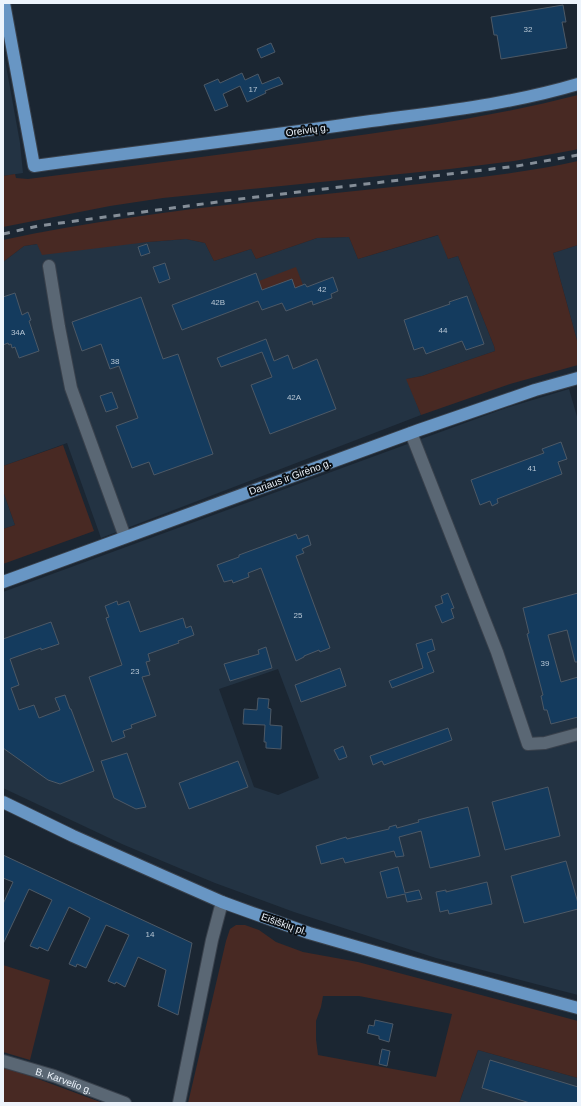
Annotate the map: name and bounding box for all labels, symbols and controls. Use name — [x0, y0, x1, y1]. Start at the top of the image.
house number: 32 — [524, 25, 533, 34]
house number: 17 — [249, 85, 258, 94]
street label: Oreivių g. — [285, 122, 329, 138]
house number: 42 — [318, 285, 327, 294]
house number: 42B — [211, 298, 225, 307]
house number: 44 — [439, 326, 448, 335]
house number: 34A — [11, 328, 26, 337]
house number: 38 — [111, 357, 120, 366]
house number: 42A — [287, 393, 302, 402]
street label: Dariaus ir Girėno g. — [247, 457, 333, 497]
house number: 41 — [528, 464, 537, 473]
house number: 25 — [294, 611, 303, 620]
house number: 39 — [541, 659, 550, 668]
house number: 23 — [131, 667, 140, 676]
street label: Eišiškių pl. — [260, 911, 308, 937]
house number: 14 — [146, 930, 155, 939]
street label: B. Karvelio g. — [34, 1065, 94, 1096]

